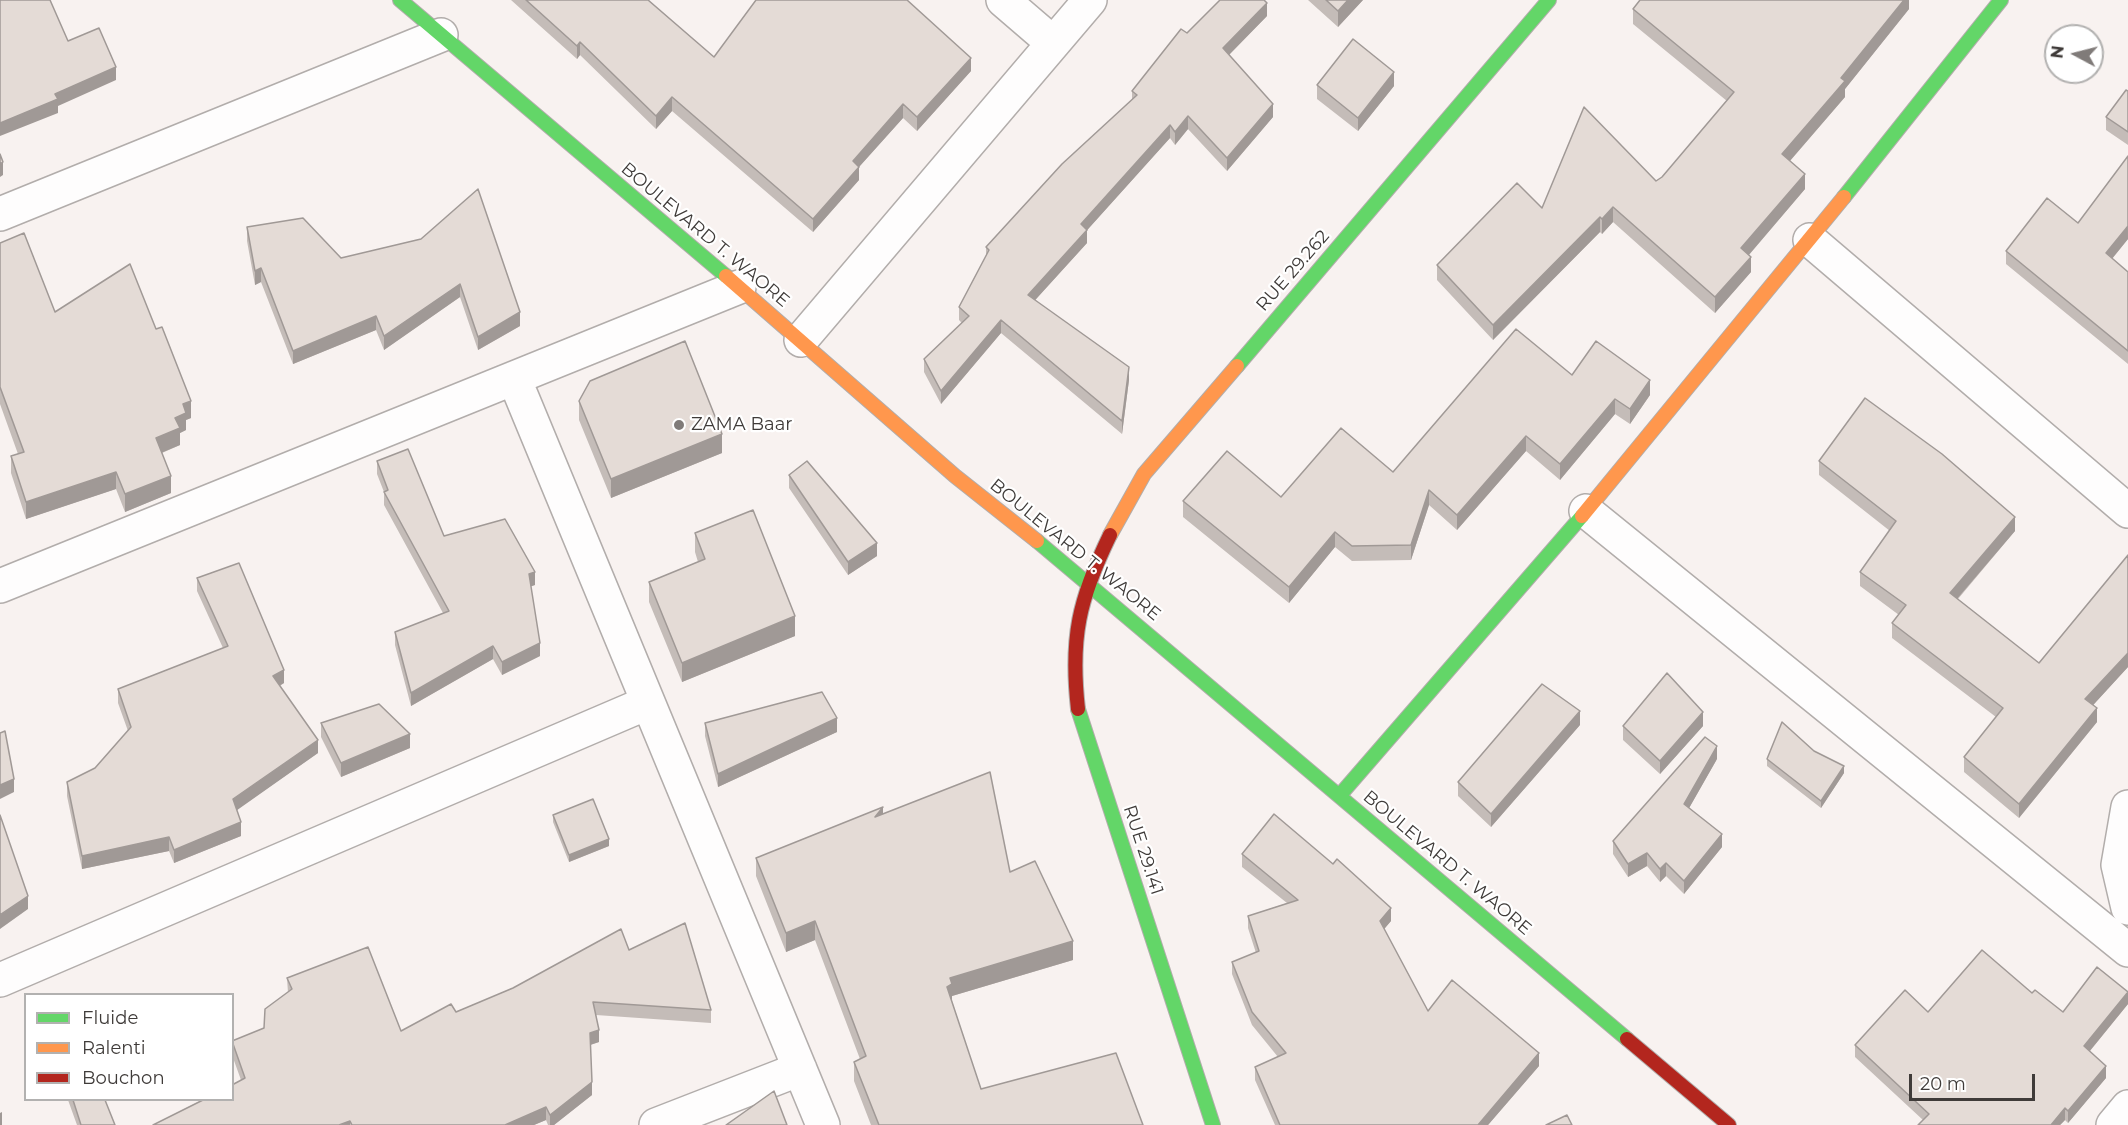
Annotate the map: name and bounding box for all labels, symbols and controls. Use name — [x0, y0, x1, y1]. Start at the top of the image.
north arrow — [2044, 24, 2104, 84]
text: N — [2047, 44, 2068, 60]
street label: BOULEVARD T. WAORE — [616, 158, 794, 312]
street label: RUE 29.262 — [1252, 226, 1334, 316]
place label: ZAMA Baar — [691, 414, 792, 436]
marker: ZAMA Baar — [672, 418, 686, 432]
street label: BOULEVARD T. WAORE — [985, 474, 1165, 626]
street label: BOULEVARD T. WAORE — [1358, 786, 1536, 940]
street label: RUE 29.141 — [1118, 802, 1168, 898]
legend — [24, 993, 234, 1101]
text: Fluide — [82, 1007, 138, 1029]
text: Ralenti — [82, 1037, 146, 1059]
scale bar — [1912, 1062, 2038, 1100]
text: Bouchon — [82, 1067, 165, 1089]
text: 20 m — [1920, 1073, 1966, 1095]

